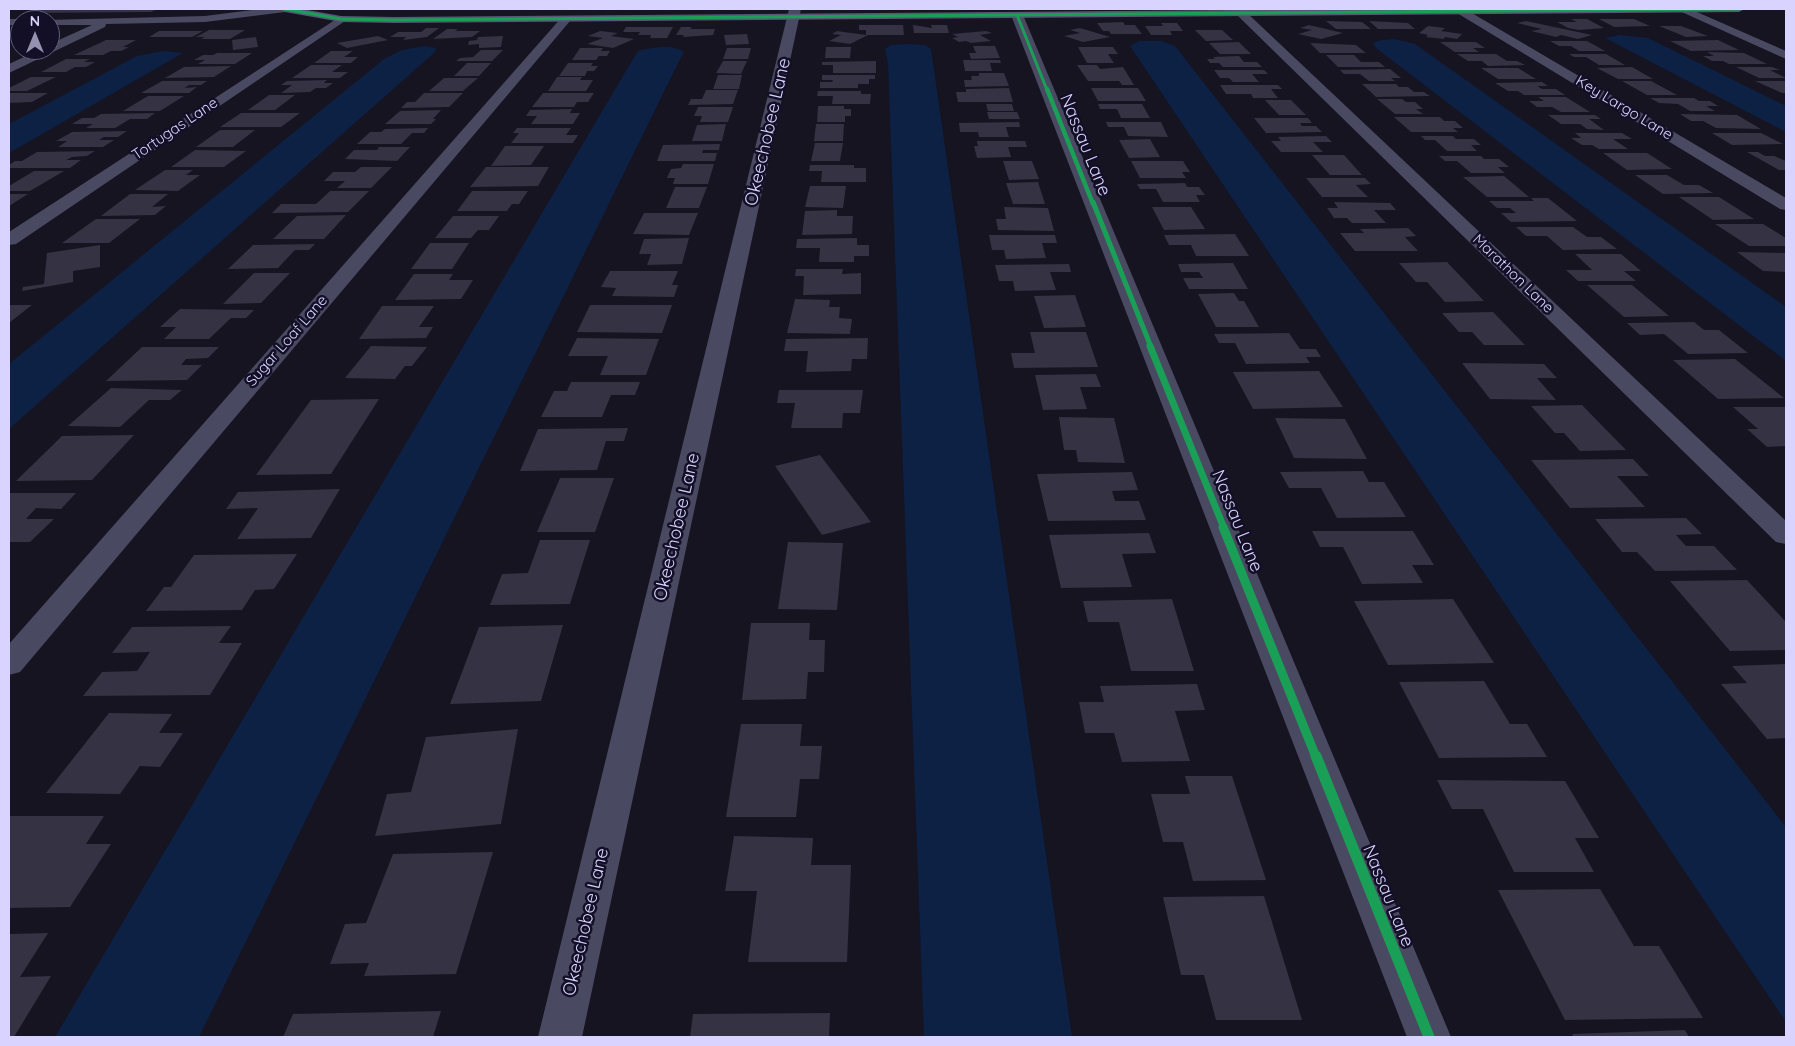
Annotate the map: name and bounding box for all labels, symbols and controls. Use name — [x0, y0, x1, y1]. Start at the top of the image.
north arrow — [10, 10, 60, 60]
text: N — [30, 12, 40, 30]
street label: Okeechobee Lane — [740, 56, 796, 208]
street label: Key Largo Lane — [1572, 72, 1676, 144]
street label: Nassau Lane — [1055, 91, 1115, 199]
street label: Tortugas Lane — [129, 94, 221, 164]
street label: Marathon Lane — [1469, 231, 1557, 317]
street label: Sugar Loaf Lane — [243, 292, 331, 390]
street label: Okeechobee Lane — [649, 451, 705, 603]
street label: Nassau Lane — [1207, 467, 1267, 575]
street label: Nassau Lane — [1358, 842, 1418, 950]
street label: Okeechobee Lane — [558, 846, 614, 998]

